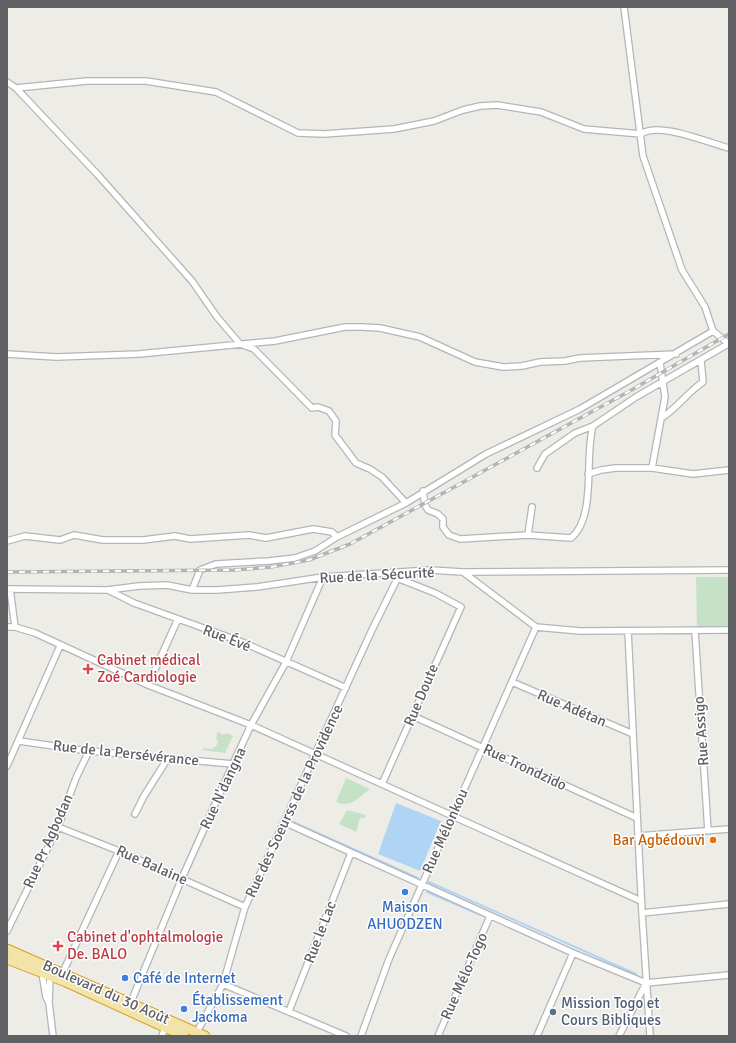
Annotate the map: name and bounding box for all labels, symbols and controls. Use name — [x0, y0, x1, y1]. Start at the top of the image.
street label: Rue de la Sécurité — [319, 563, 435, 587]
street label: Rue Évé — [200, 620, 254, 655]
place label: Cabinet médical Zoé Cardiologie — [97, 651, 200, 686]
street label: Rue Doute — [400, 661, 442, 729]
marker: Cabinet médical Zoé Cardiologie — [82, 663, 94, 675]
street label: Rue Adétan — [535, 685, 609, 731]
street label: Rue Assigo — [690, 695, 712, 766]
street label: Rue des Soeurss de la Providence — [241, 702, 347, 900]
street label: Rue de la Persévérance — [52, 736, 200, 770]
street label: Rue Trondzido — [480, 740, 570, 794]
street label: Rue N'dangna — [196, 744, 250, 832]
street label: Rue Mélonkou — [418, 786, 472, 876]
street label: Rue Pr Agbodan — [19, 791, 77, 891]
place label: Bar Agbédouvi — [612, 831, 705, 849]
marker: Bar Agbédouvi — [708, 835, 718, 845]
street label: Rue Balaine — [114, 841, 190, 889]
marker: Maison AHUODZEN — [400, 887, 410, 897]
street label: Rue le Lac — [300, 898, 340, 966]
place label: Maison AHUODZEN — [367, 898, 443, 933]
place label: Cabinet d'ophtalmologie De. BALO — [67, 928, 223, 963]
street label: Rue Mélo-Togo — [437, 929, 491, 1022]
marker: Cabinet d'ophtalmologie De. BALO — [52, 940, 64, 952]
street label: Boulevard du 30 Août — [40, 956, 172, 1028]
place label: Café de Internet — [133, 969, 236, 987]
marker: Café de Internet — [120, 973, 130, 983]
place label: Établissement Jackoma — [192, 990, 283, 1026]
place label: Mission Togo et Cours Bibliques — [561, 994, 661, 1029]
marker: Établissement Jackoma — [179, 1004, 189, 1014]
marker: Mission Togo et Cours Bibliques — [548, 1007, 558, 1017]

